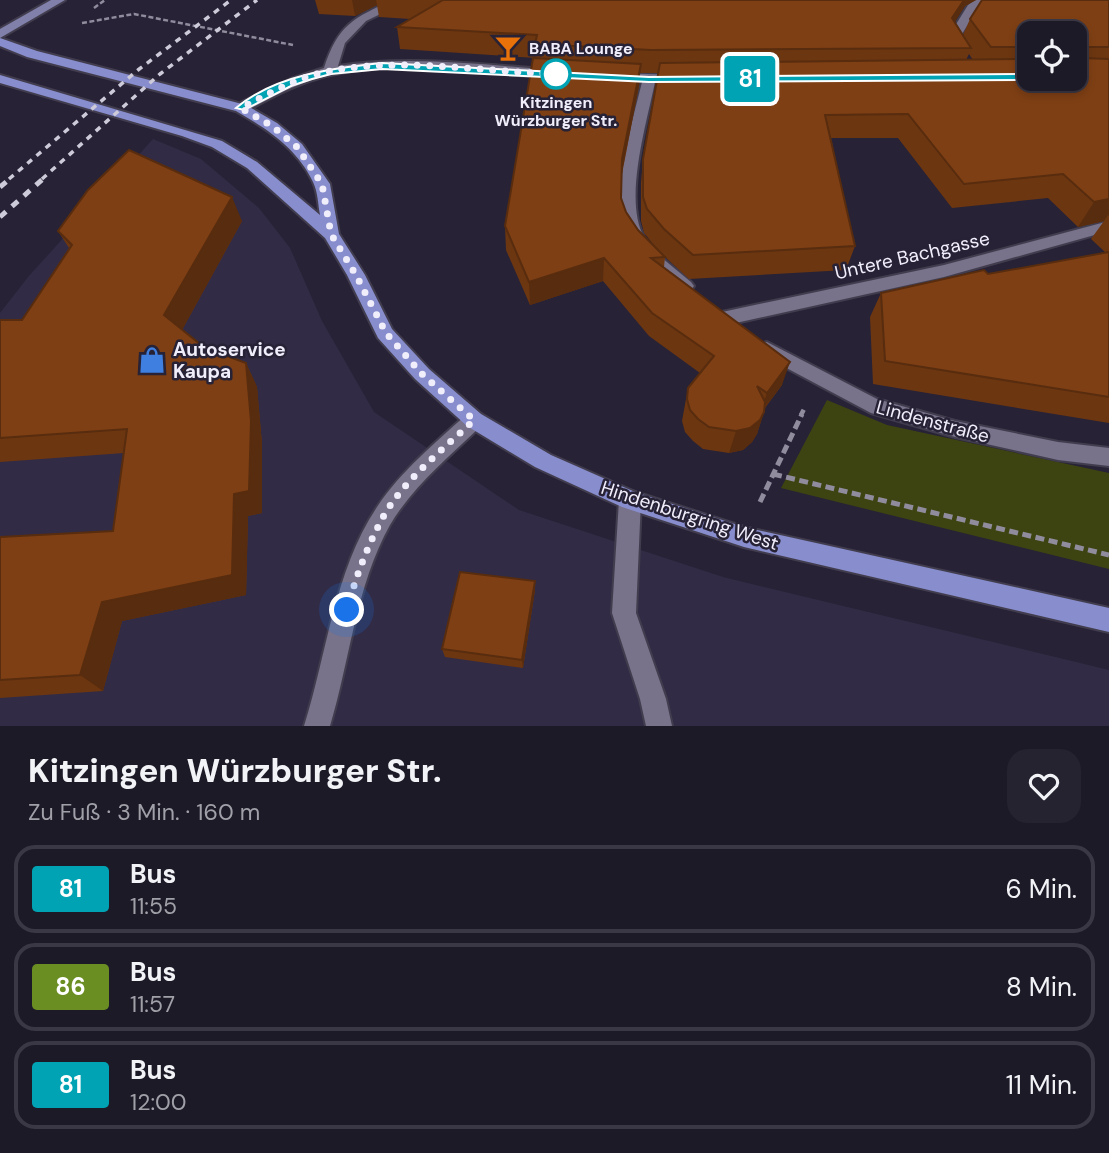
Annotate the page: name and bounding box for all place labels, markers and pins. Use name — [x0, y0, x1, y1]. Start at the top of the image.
bar icon: BABA Lounge — [493, 33, 523, 63]
place label: BABA Lounge — [529, 38, 633, 59]
marker: Kitzingen Würzburger Str. — [541, 59, 571, 89]
place label: Kitzingen Würzburger Str. — [495, 92, 617, 131]
place label: Autoservice Kaupa — [173, 337, 286, 384]
shop icon: Autoservice Kaupa — [137, 345, 167, 375]

